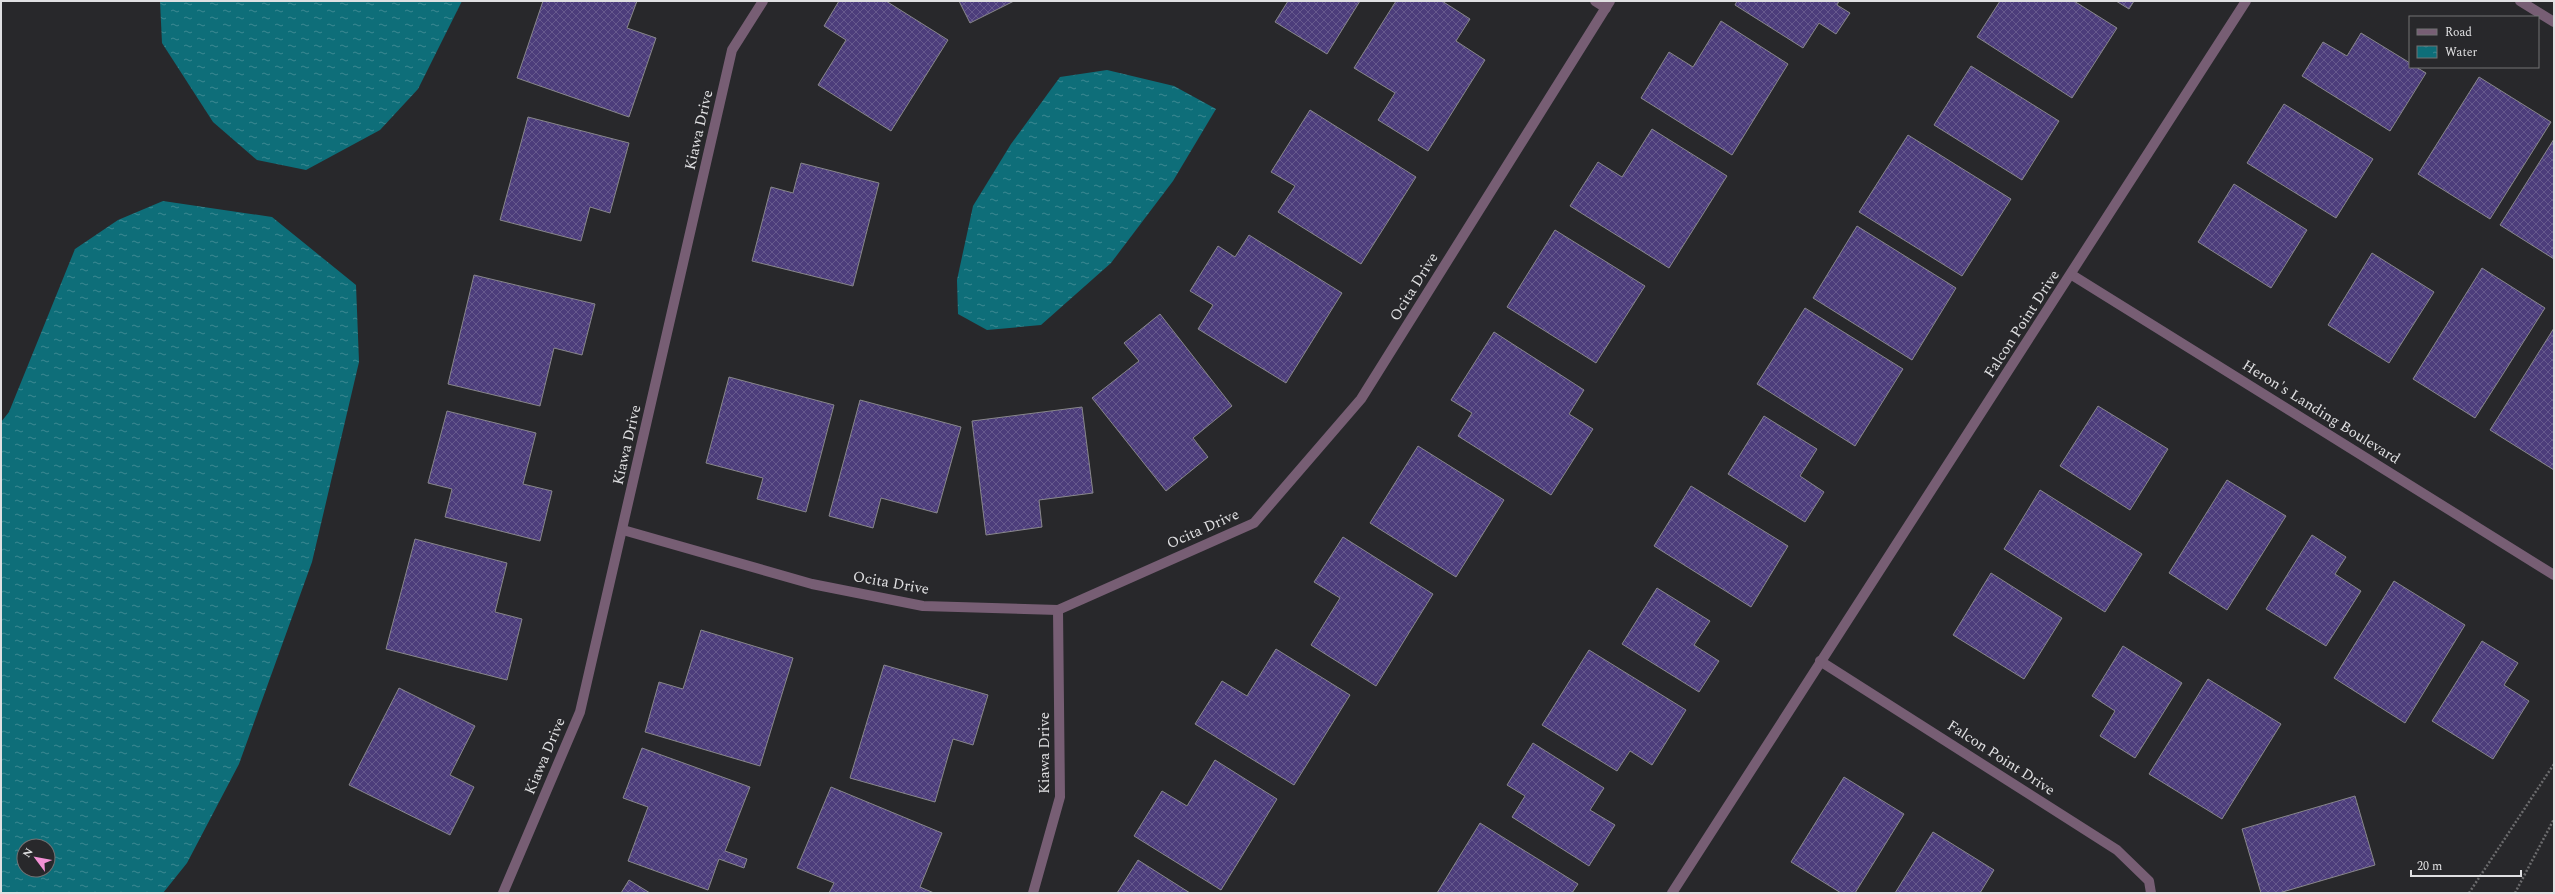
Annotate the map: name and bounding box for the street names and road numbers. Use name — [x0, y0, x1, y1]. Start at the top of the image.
street label: Kiawa Drive — [679, 88, 719, 172]
street label: Ocita Drive — [1384, 248, 1444, 326]
street label: Falcon Point Drive — [1978, 265, 2066, 383]
street label: Heron's Landing Boulevard — [2238, 354, 2404, 470]
street label: Kiawa Drive — [607, 403, 647, 487]
street label: Ocita Drive — [1163, 503, 1243, 555]
street label: Ocita Drive — [851, 565, 931, 601]
street label: Kiawa Drive — [1033, 712, 1056, 794]
street label: Kiawa Drive — [518, 714, 572, 798]
street label: Falcon Point Drive — [1942, 714, 2060, 802]

